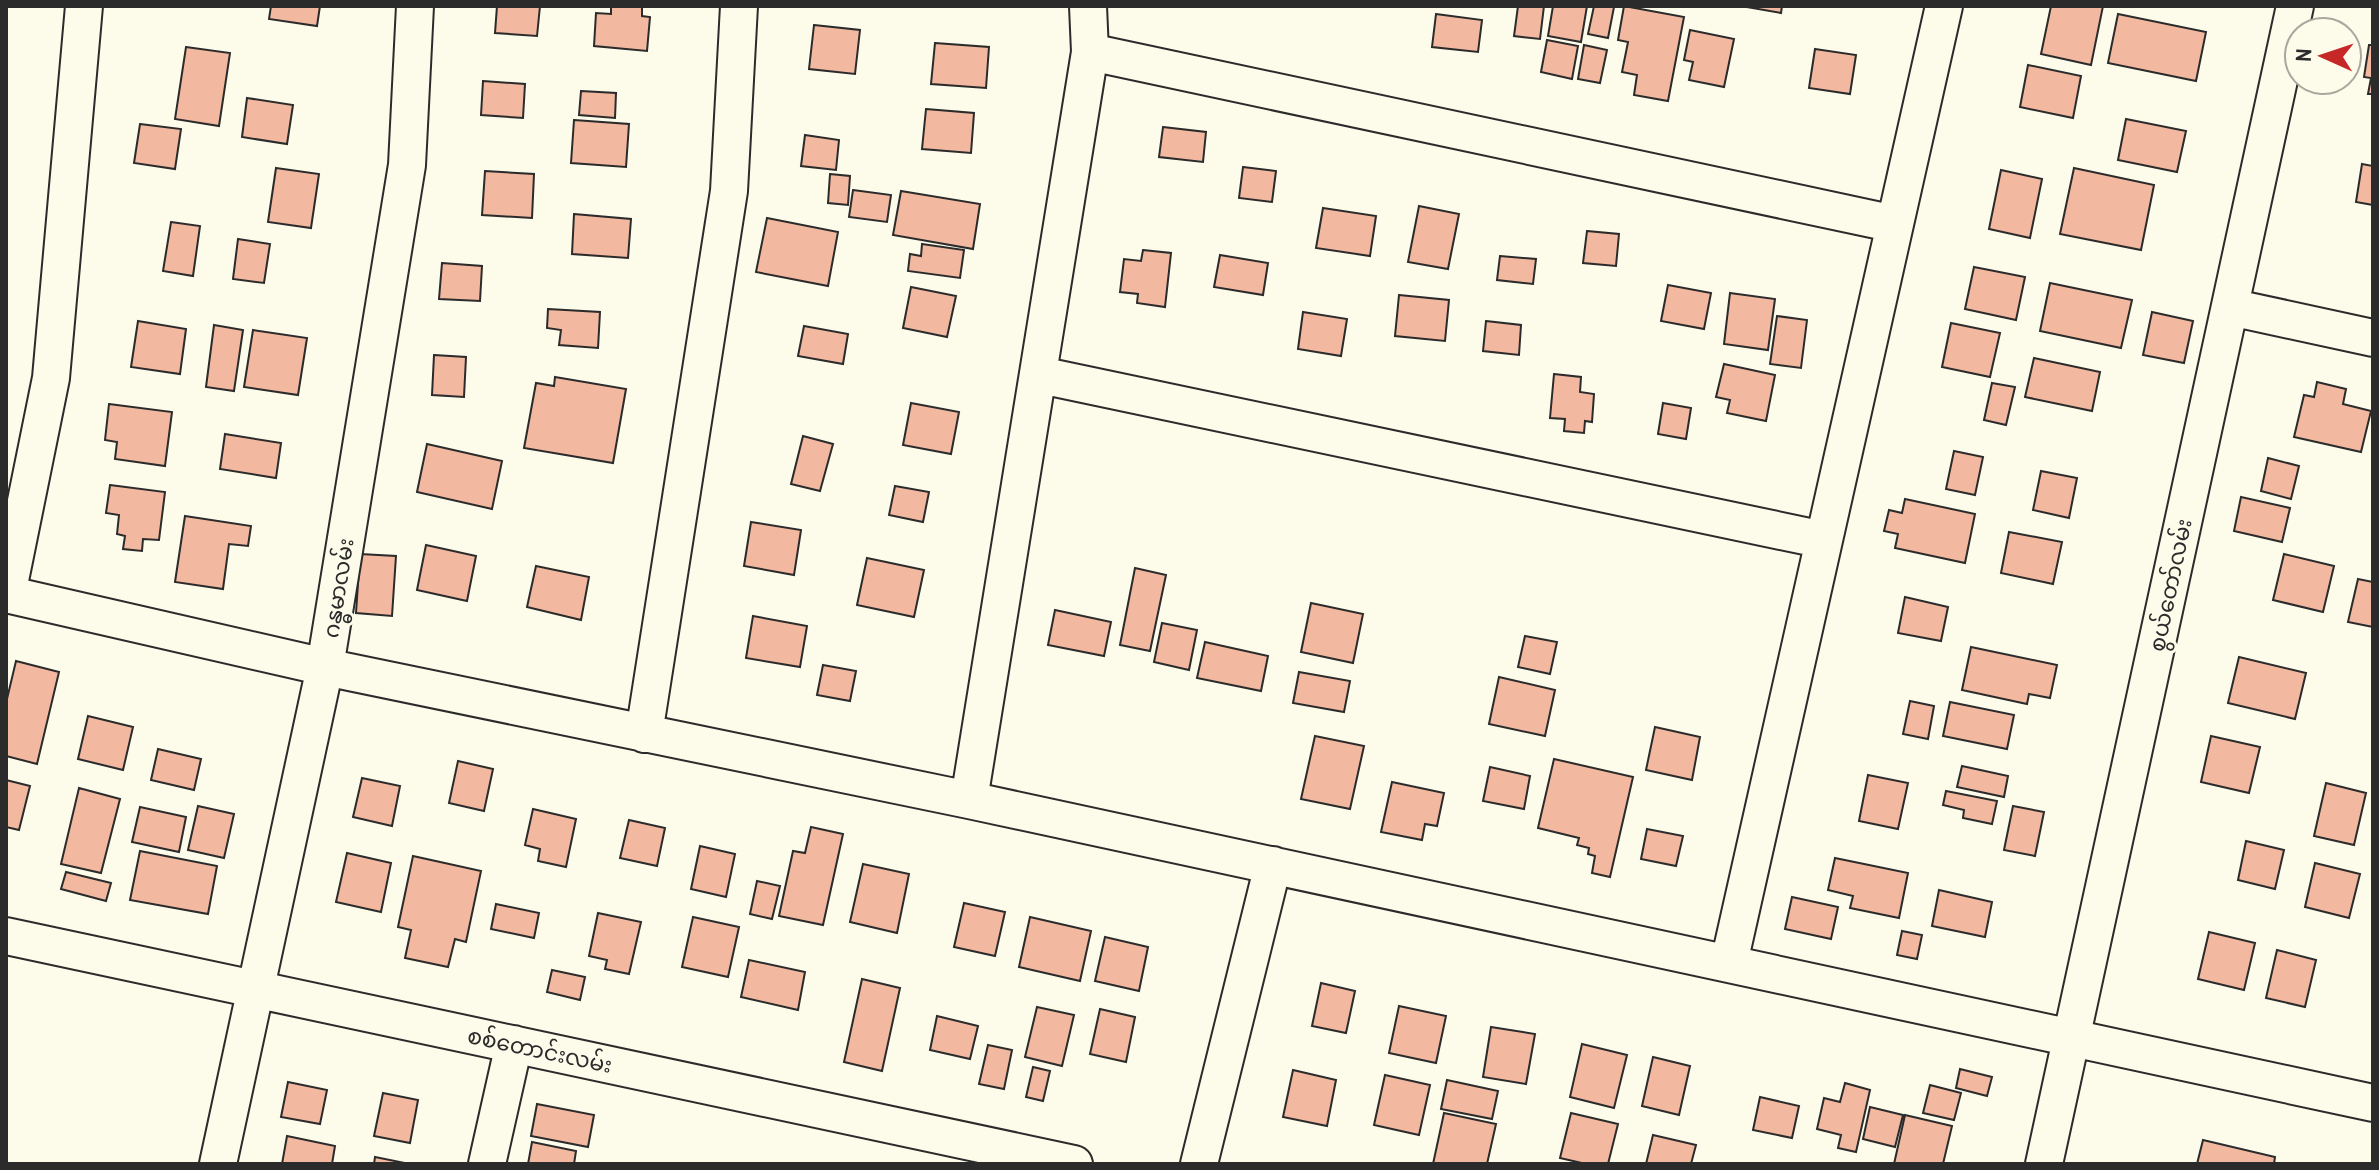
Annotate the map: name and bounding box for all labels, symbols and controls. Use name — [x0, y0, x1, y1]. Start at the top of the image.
north arrow — [2283, 16, 2363, 96]
text: N — [2288, 48, 2318, 62]
street label: စွယ်တော်လမ်း — [2141, 516, 2201, 655]
street label: ဂန္ဓမာလမ်း — [315, 536, 364, 641]
street label: စစ်တောင်းလမ်း — [465, 1020, 615, 1080]

